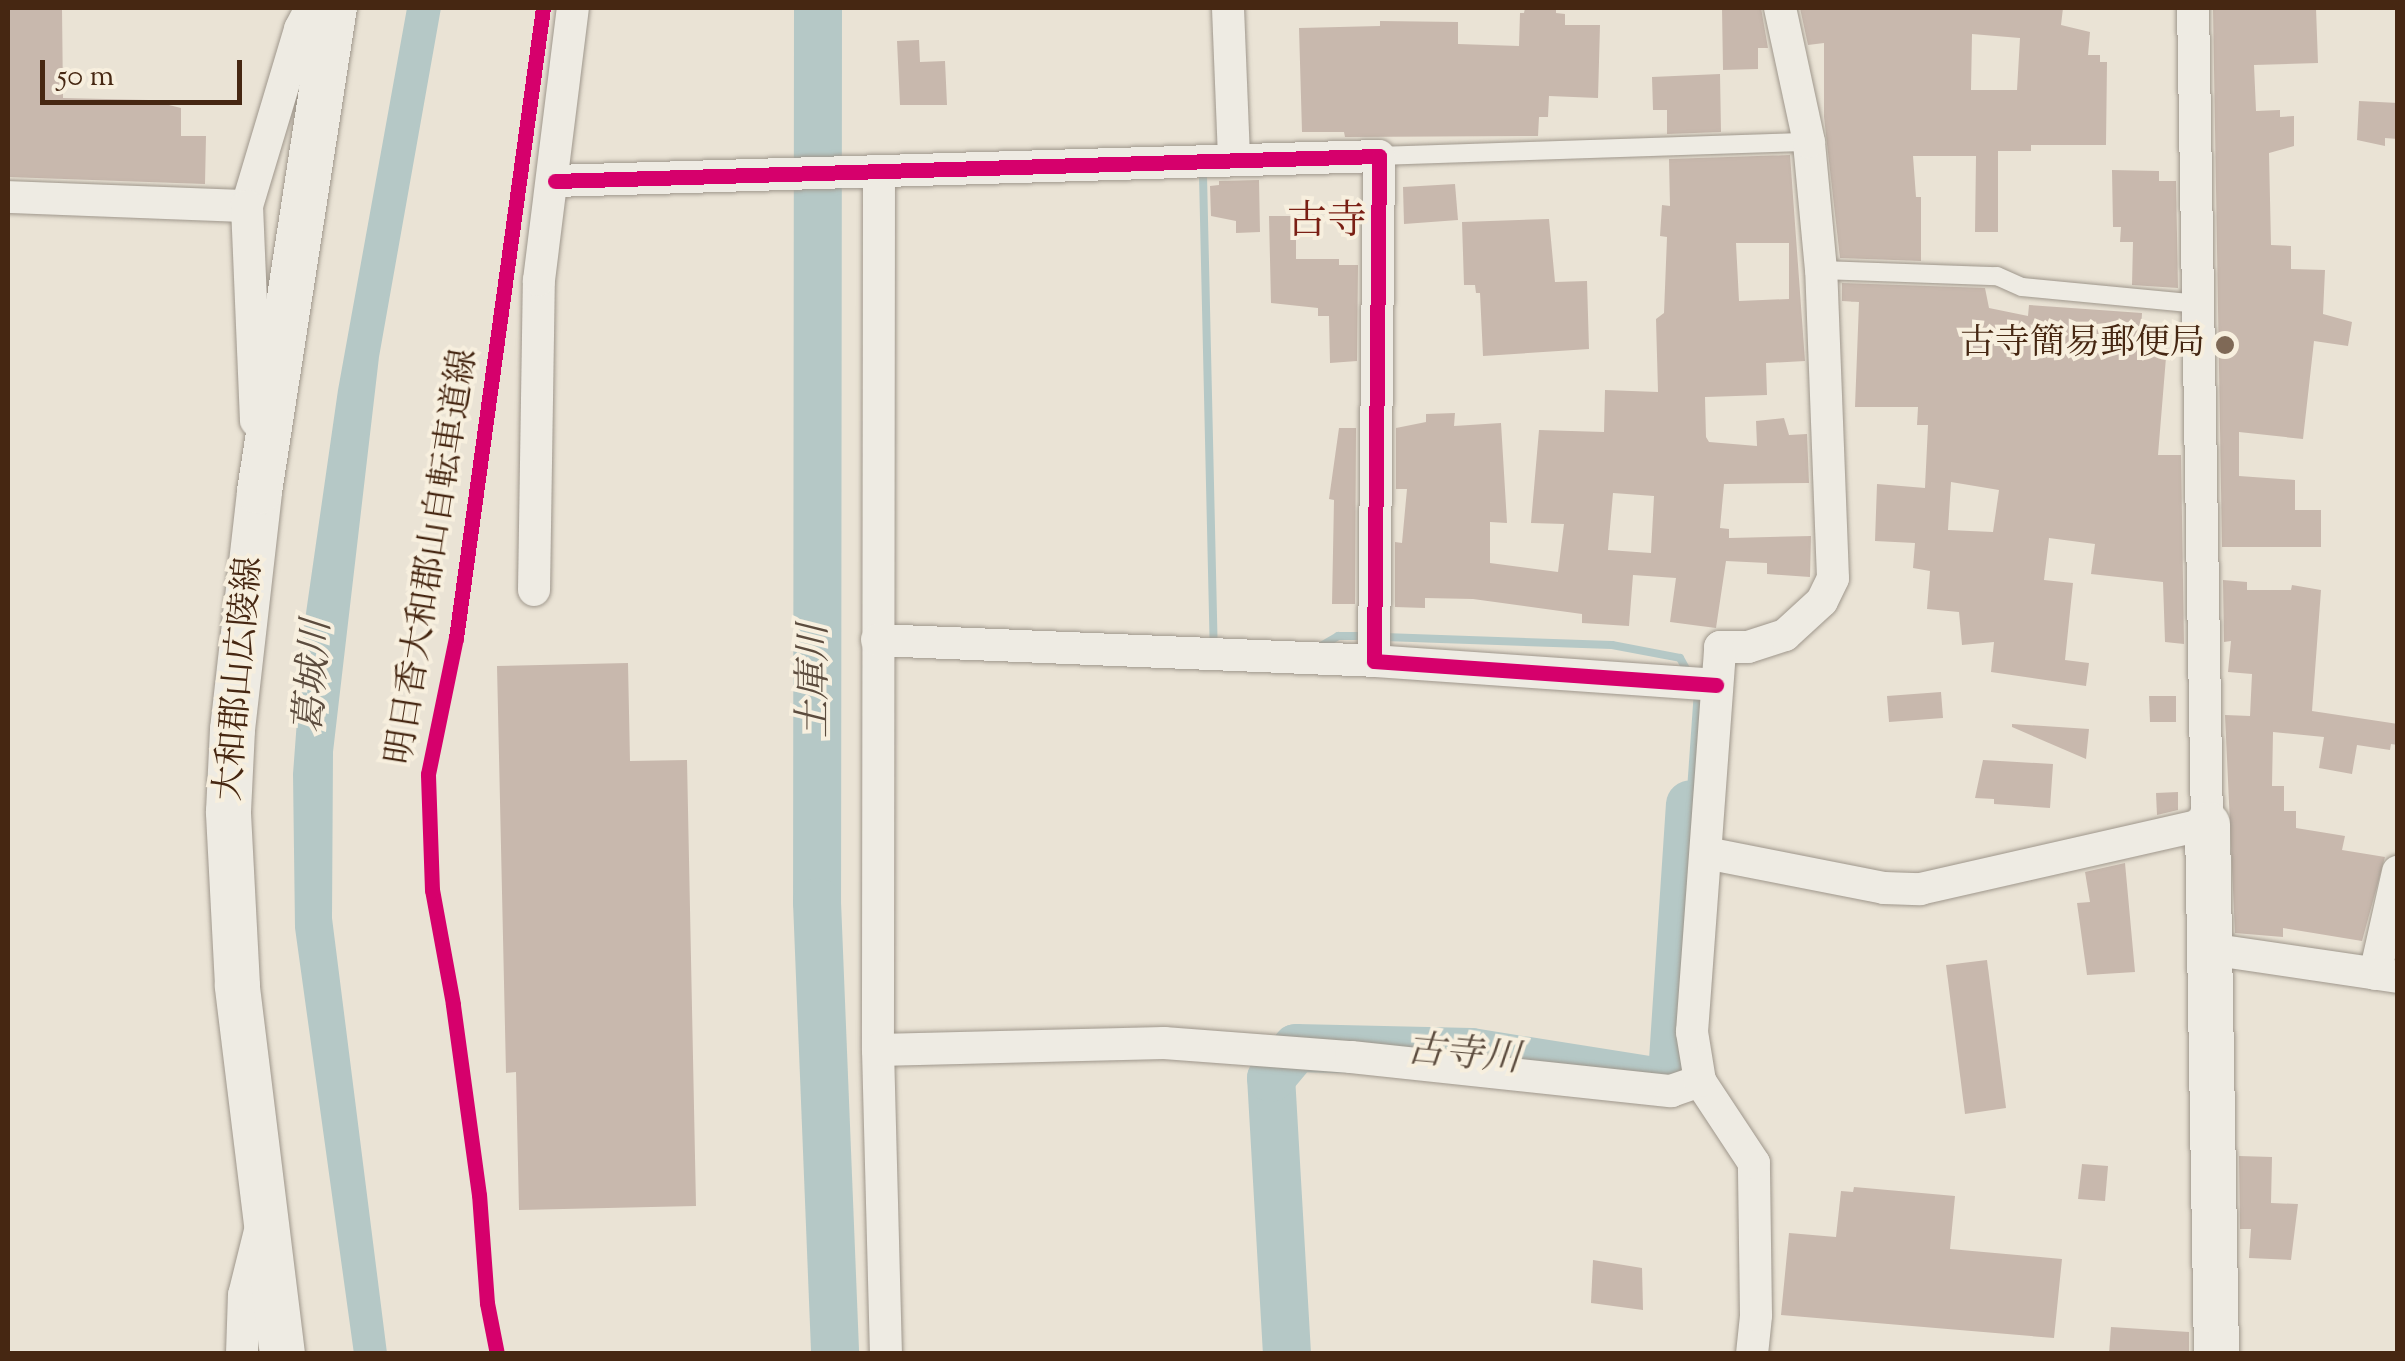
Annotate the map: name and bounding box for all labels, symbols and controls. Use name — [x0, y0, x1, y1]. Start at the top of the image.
scale bar — [45, 40, 248, 102]
text: 50 m — [57, 56, 114, 99]
district label: 古寺 — [1287, 200, 1367, 248]
place label: 古寺簡易郵便局 — [1960, 324, 2205, 366]
marker: 古寺簡易郵便局 — [2214, 334, 2236, 356]
street label: 明日香大和郡山自転車道線 — [380, 346, 488, 768]
street label: 大和郡山広陵線 — [209, 555, 273, 803]
water label: 葛城川 — [289, 619, 343, 735]
water label: 土庫川 — [794, 624, 840, 738]
water label: 古寺川 — [1404, 1029, 1522, 1085]

